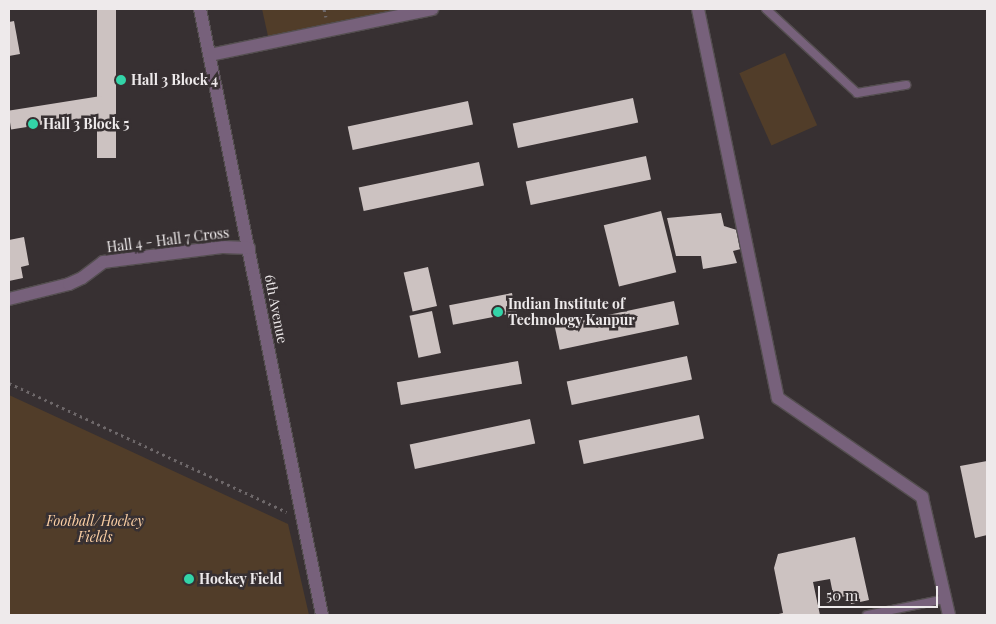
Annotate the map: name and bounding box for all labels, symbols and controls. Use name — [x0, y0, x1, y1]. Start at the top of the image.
place label: Hall 3 Block 4 — [131, 72, 219, 88]
marker: Hall 3 Block 4 — [115, 74, 127, 86]
place label: Hall 3 Block 5 — [43, 116, 130, 132]
marker: Hall 3 Block 5 — [27, 118, 39, 130]
street label: Hall 4 - Hall 7 Cross — [106, 224, 230, 256]
street label: 6th Avenue — [261, 273, 291, 345]
place label: Indian Institute of Technology Kanpur — [508, 296, 635, 328]
marker: Indian Institute of Technology Kanpur — [492, 306, 504, 318]
park label: Football/Hockey Fields — [46, 513, 144, 546]
place label: Hockey Field — [199, 571, 282, 587]
marker: Hockey Field — [183, 573, 195, 585]
scale bar — [821, 576, 941, 608]
text: 50 m — [826, 585, 858, 605]

